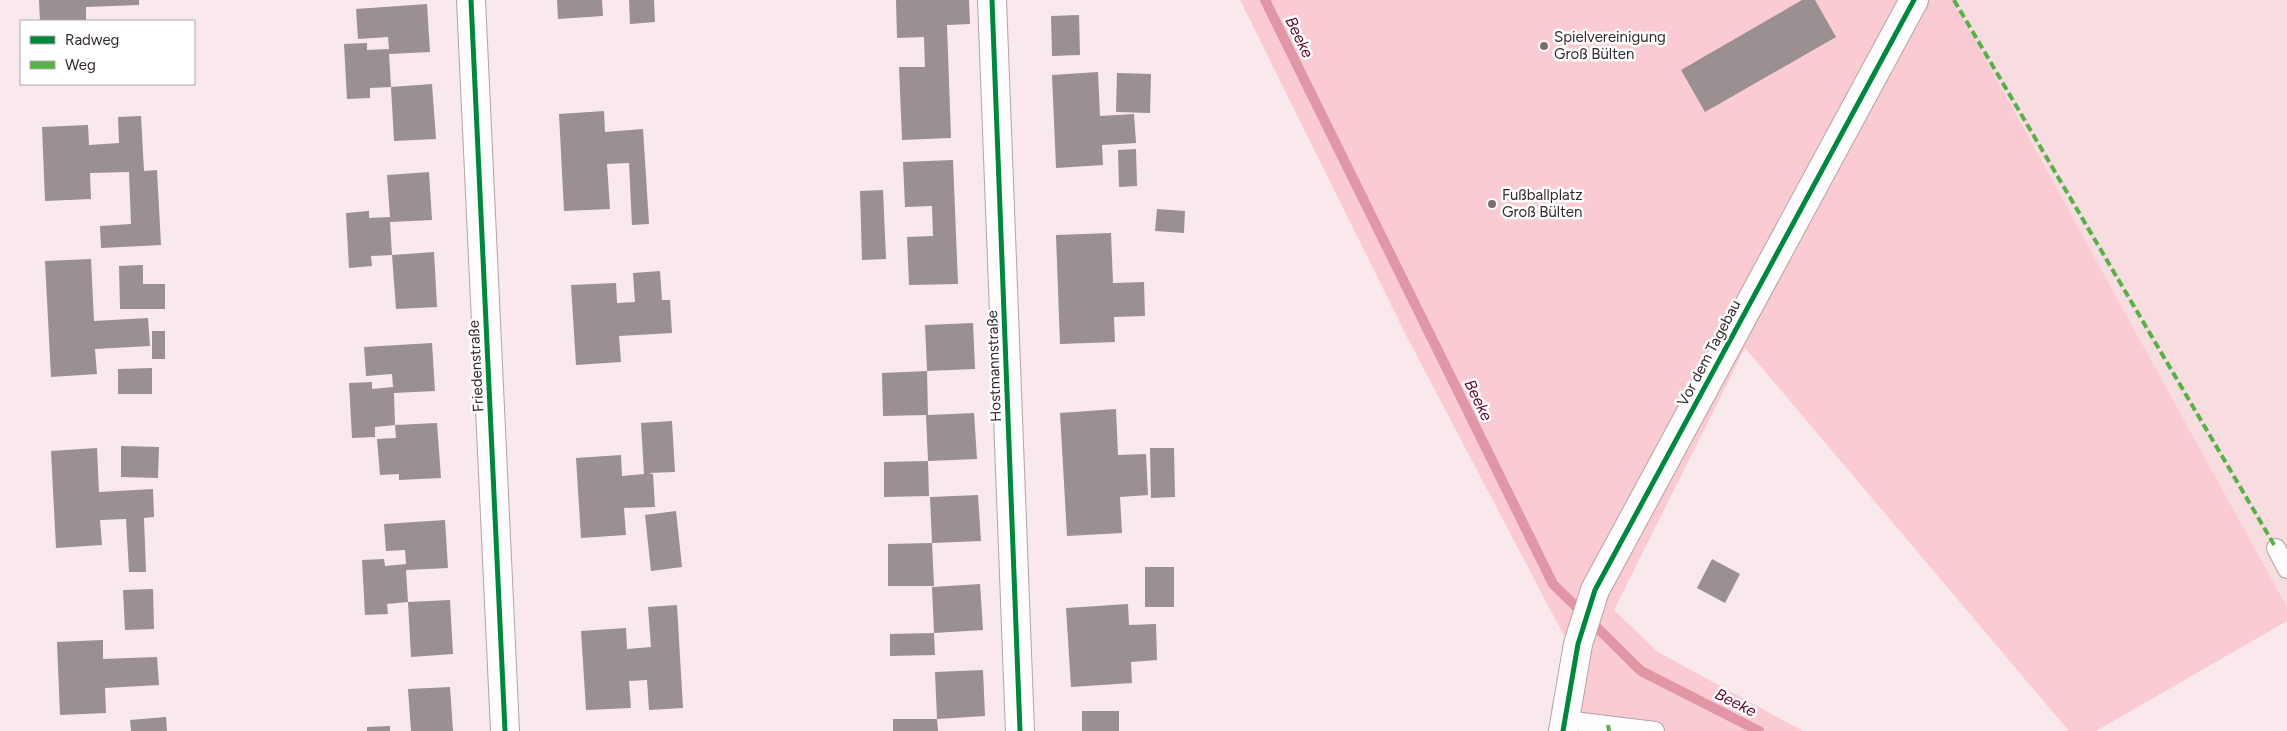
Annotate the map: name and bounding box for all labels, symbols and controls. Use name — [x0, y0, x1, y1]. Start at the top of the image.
water label: Beeke — [1281, 13, 1318, 61]
legend — [20, 20, 195, 85]
place label: Spielvereinigung Groß Bülten — [1554, 28, 1666, 63]
text: Radweg — [65, 31, 119, 49]
marker: Spielvereinigung Groß Bülten — [1538, 40, 1550, 52]
text: Weg — [65, 56, 96, 74]
place label: Fußballplatz Groß Bülten — [1502, 186, 1583, 221]
marker: Fußballplatz Groß Bülten — [1486, 198, 1498, 210]
street label: Vor dem Tagebau — [1673, 297, 1745, 409]
street label: Hostmannstraße — [983, 310, 1005, 422]
street label: Friedenstraße — [465, 320, 487, 412]
water label: Beeke — [1460, 376, 1497, 424]
water label: Beeke — [1712, 684, 1760, 721]

